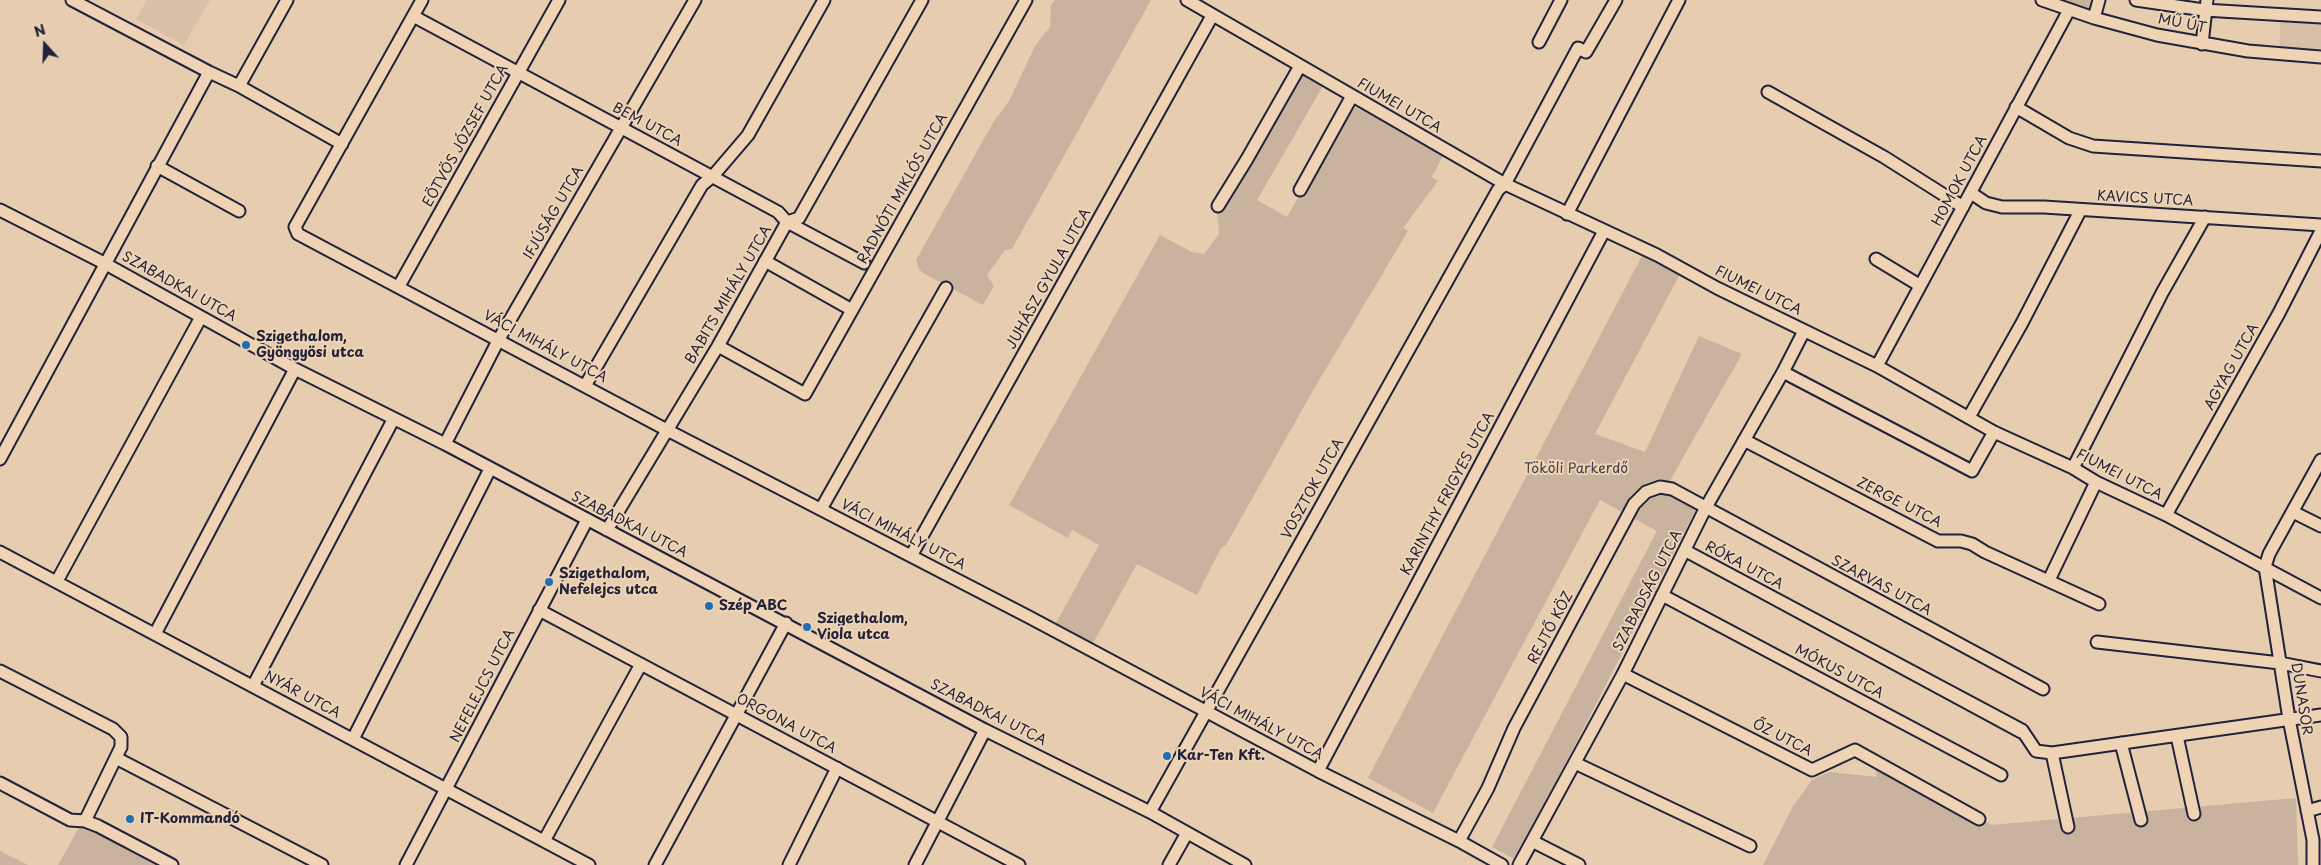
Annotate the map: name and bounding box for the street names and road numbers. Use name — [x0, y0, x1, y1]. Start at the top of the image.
street label: MŰ ÚT — [2156, 11, 2208, 37]
street label: EÖTVÖS JÓZSEF UTCA — [420, 62, 512, 210]
street label: FIUMEI UTCA — [1354, 75, 1444, 137]
street label: BEM UTCA — [609, 100, 685, 150]
street label: RADNÓTI MIKLÓS UTCA — [855, 111, 951, 267]
street label: HOMOK UTCA — [1929, 133, 1991, 229]
street label: IFJÚSÁG UTCA — [521, 163, 587, 263]
street label: KAVICS UTCA — [2096, 188, 2194, 210]
street label: JUHÁSZ GYULA UTCA — [1003, 206, 1095, 352]
street label: BABITS MIHÁLY UTCA — [682, 223, 776, 367]
street label: SZABADKAI UTCA — [119, 249, 239, 325]
street label: FIUMEI UTCA — [1712, 263, 1804, 319]
street label: VÁCI MIHÁLY UTCA — [480, 307, 610, 387]
street label: AGYAG UTCA — [2201, 321, 2263, 413]
street label: KARINTHY FRIGYES UTCA — [1398, 409, 1498, 579]
street label: VOSZTOK UTCA — [1278, 436, 1348, 542]
street label: FIUMEI UTCA — [2073, 446, 2165, 504]
street label: ZERGE UTCA — [1854, 474, 1944, 532]
street label: SZABADKAI UTCA — [568, 488, 690, 562]
street label: VÁCI MIHÁLY UTCA — [838, 496, 968, 574]
street label: SZABADSÁG UTCA — [1610, 528, 1686, 654]
street label: RÓKA UTCA — [1702, 538, 1786, 594]
street label: SZARVAS UTCA — [1828, 552, 1934, 620]
street label: REJTŐ KÖZ — [1525, 589, 1577, 667]
street label: NEFELEJCS UTCA — [447, 627, 519, 745]
street label: MÓKUS UTCA — [1792, 642, 1886, 702]
street label: DUNASOR — [2287, 662, 2315, 736]
street label: NYÁR UTCA — [261, 668, 343, 722]
street label: SZABADKAI UTCA — [927, 676, 1049, 750]
street label: VÁCI MIHÁLY UTCA — [1196, 684, 1326, 764]
street label: ORGONA UTCA — [733, 691, 839, 757]
street label: ŐZ UTCA — [1749, 716, 1815, 760]

